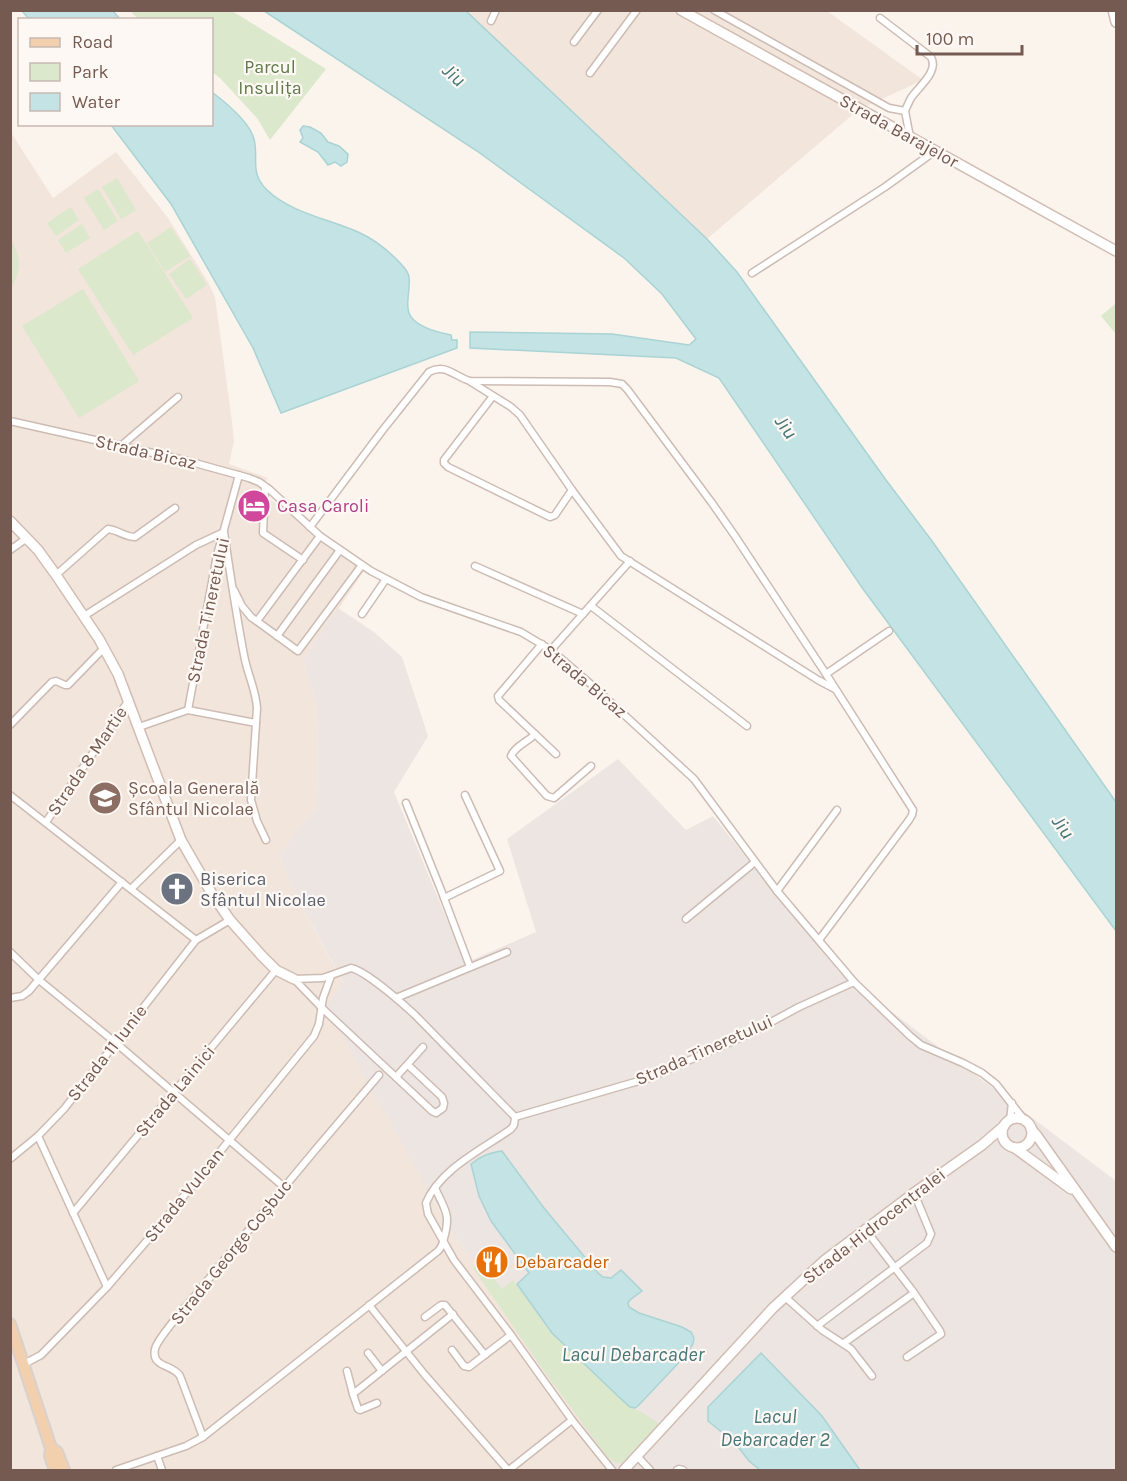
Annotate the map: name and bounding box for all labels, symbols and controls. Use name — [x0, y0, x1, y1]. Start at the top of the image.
legend — [18, 18, 213, 126]
scale bar — [917, 18, 1022, 56]
text: 100 m — [926, 28, 974, 50]
text: Road — [72, 31, 113, 53]
park label: Parcul Insulița — [238, 56, 302, 99]
water label: Jiu — [438, 59, 470, 91]
text: Park — [72, 61, 109, 83]
street label: Strada Barajelor — [836, 89, 963, 173]
text: Water — [72, 91, 120, 113]
water label: Jiu — [770, 411, 802, 443]
street label: Strada Bicaz — [93, 430, 199, 474]
hotel icon: Casa Caroli — [236, 488, 272, 524]
place label: Casa Caroli — [277, 495, 369, 517]
street label: Strada Tineretului — [182, 535, 234, 685]
street label: Strada Bicaz — [538, 639, 632, 723]
street label: Strada 8 Martie — [42, 702, 132, 820]
place label: Școala Generală Sfântul Nicolae — [128, 777, 259, 820]
school or university icon: Școala Generală Sfântul Nicolae — [87, 780, 123, 816]
water label: Jiu — [1047, 811, 1079, 843]
place label: Biserica Sfântul Nicolae — [200, 868, 326, 911]
church icon: Biserica Sfântul Nicolae — [159, 871, 195, 907]
street label: Strada 11 Iunie — [62, 1000, 152, 1106]
street label: Strada Tineretului — [632, 1010, 776, 1090]
street label: Strada Lainici — [130, 1040, 220, 1142]
street label: Strada Vulcan — [139, 1143, 229, 1247]
street label: Strada Hidrocentralei — [798, 1163, 950, 1289]
street label: Strada George Coșbuc — [166, 1175, 296, 1329]
restaurant icon: Debarcader — [474, 1244, 510, 1280]
place label: Debarcader — [515, 1251, 609, 1273]
water label: Lacul Debarcader — [562, 1343, 706, 1366]
water label: Lacul Debarcader 2 — [720, 1405, 830, 1451]

